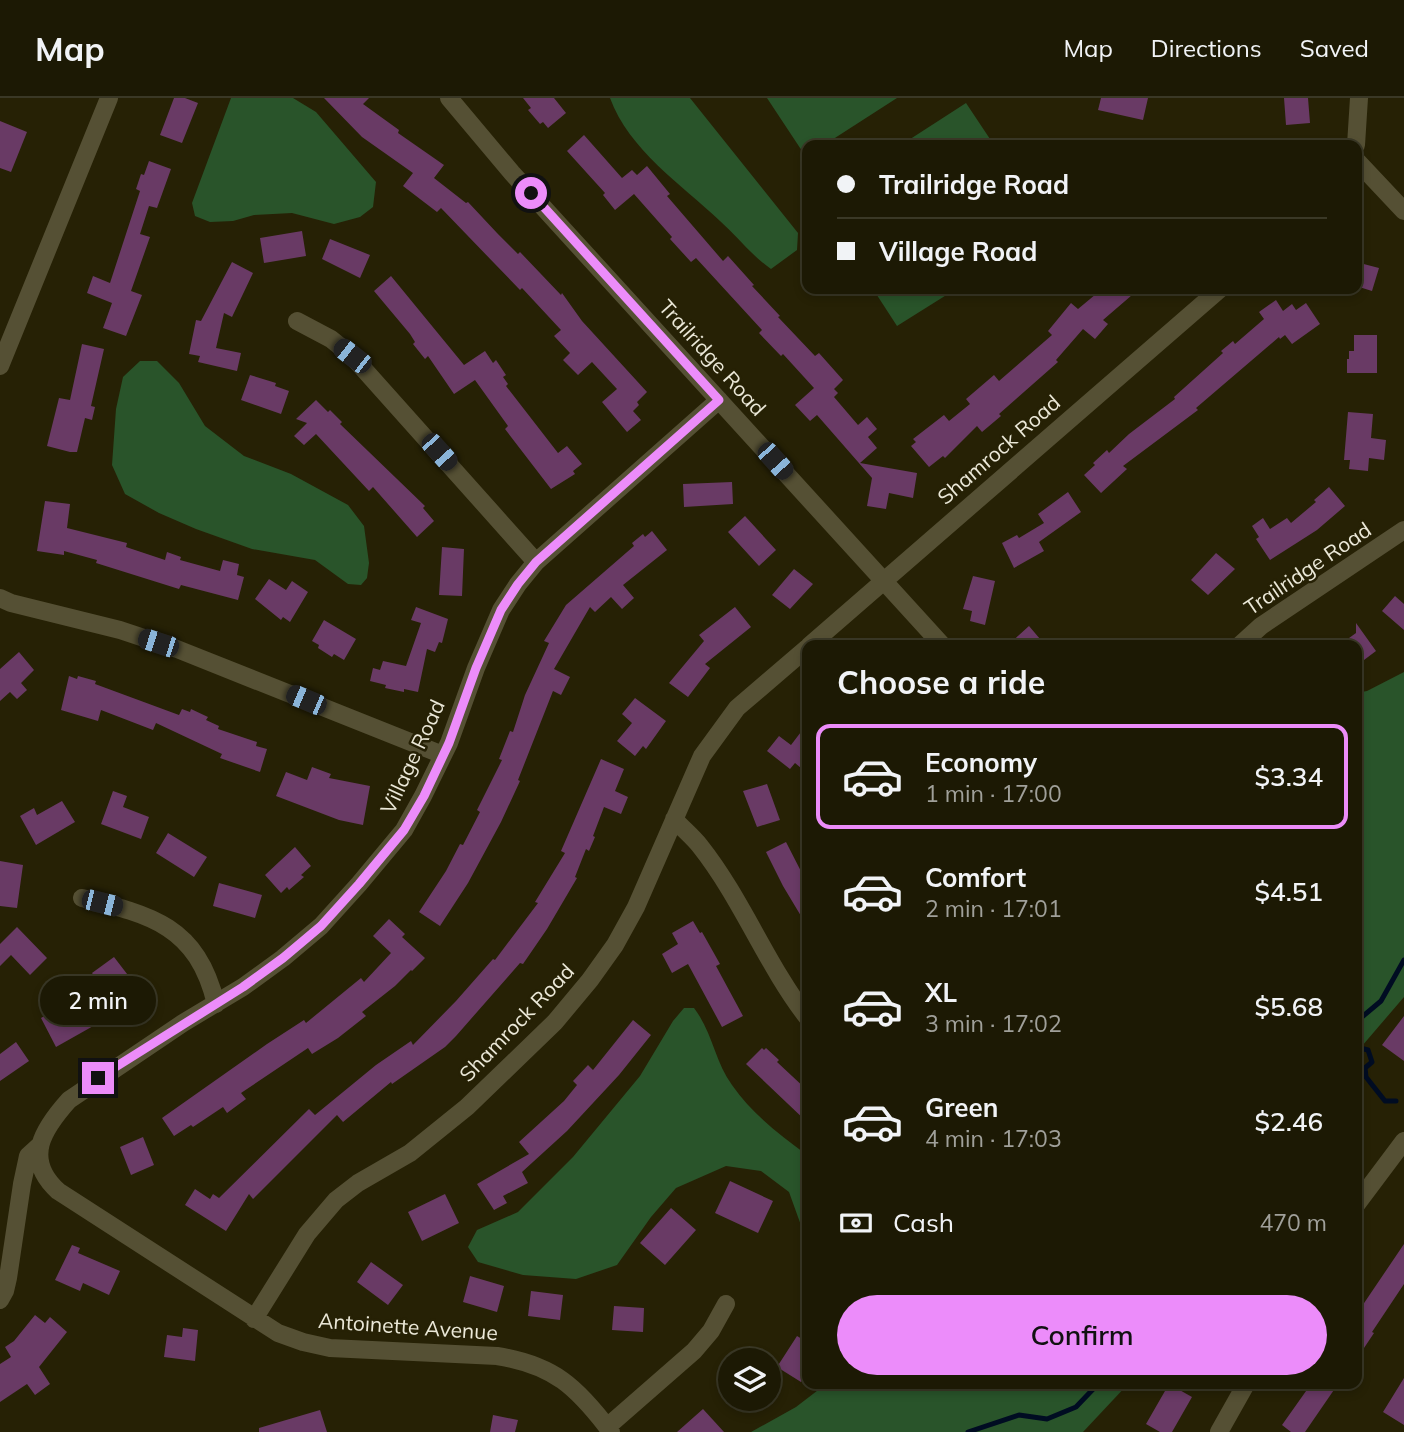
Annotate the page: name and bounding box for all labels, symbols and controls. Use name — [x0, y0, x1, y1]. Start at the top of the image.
text: Map — [35, 28, 105, 69]
text: Map — [1063, 33, 1113, 63]
text: Directions — [1151, 33, 1262, 63]
text: Saved — [1300, 33, 1369, 63]
text: Trailridge Road — [879, 168, 1069, 201]
route start — [515, 177, 547, 209]
text: Village Road — [879, 235, 1037, 268]
street label: Trailridge Road — [654, 294, 772, 421]
car — [329, 335, 376, 377]
street label: Shamrock Road — [932, 389, 1065, 510]
car — [418, 429, 461, 475]
car — [754, 438, 797, 484]
street label: Trailridge Road — [1239, 516, 1376, 620]
car — [135, 627, 182, 659]
text: Choose a ride — [837, 662, 1045, 702]
car — [283, 682, 330, 718]
street label: Village Road — [374, 695, 450, 818]
icon: car — [841, 745, 904, 808]
text: Economy — [925, 746, 1037, 779]
text: $3.34 — [1254, 760, 1323, 793]
text: 1 min · 17:00 — [925, 779, 1062, 808]
icon: car — [841, 860, 904, 923]
text: Comfort — [925, 861, 1026, 894]
text: $4.51 — [1254, 875, 1323, 908]
car — [80, 888, 125, 918]
text: 2 min · 17:01 — [925, 894, 1062, 923]
street label: Shamrock Road — [453, 958, 579, 1087]
icon: car — [841, 975, 904, 1038]
callout: 2 min — [40, 976, 156, 1026]
text: XL — [925, 976, 957, 1009]
text: 2 min — [68, 986, 128, 1015]
text: $5.68 — [1254, 990, 1323, 1023]
text: 3 min · 17:02 — [925, 1009, 1062, 1038]
route end — [82, 1062, 114, 1094]
icon: car — [841, 1090, 904, 1153]
text: Green — [925, 1091, 998, 1124]
text: $2.46 — [1254, 1105, 1323, 1138]
text: 4 min · 17:03 — [925, 1124, 1062, 1153]
icon: cash — [837, 1204, 875, 1242]
text: Cash — [893, 1206, 954, 1239]
text: 470 m — [1259, 1208, 1327, 1237]
button: Confirm — [837, 1295, 1327, 1375]
street label: Antoinette Avenue — [317, 1307, 499, 1345]
map controls — [718, 1348, 781, 1411]
button: layers — [718, 1348, 781, 1411]

